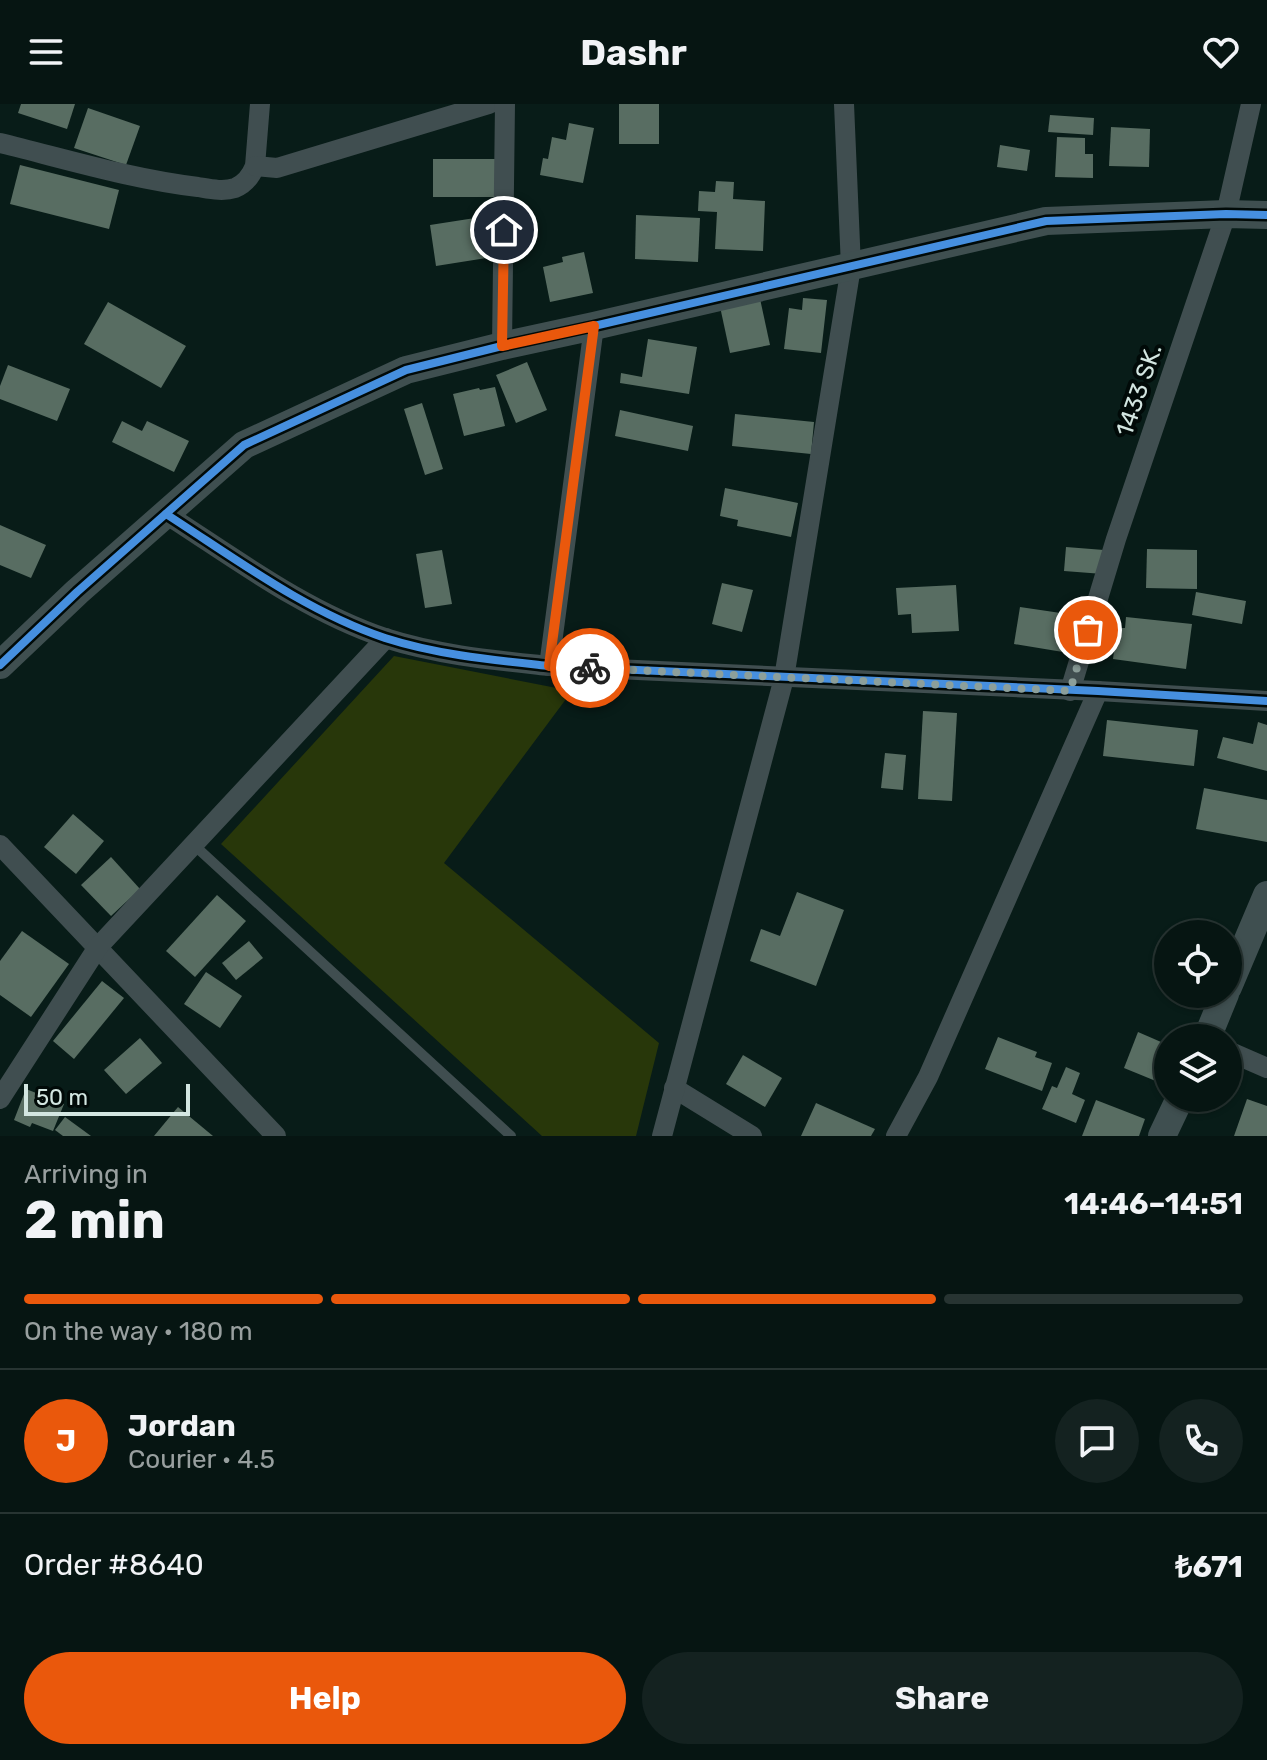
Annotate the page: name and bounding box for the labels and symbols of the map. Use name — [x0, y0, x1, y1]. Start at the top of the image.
pin — [470, 196, 538, 264]
street label: 1433 SK. — [1110, 340, 1168, 440]
pin — [1054, 596, 1122, 664]
courier — [550, 628, 630, 708]
scale bar — [24, 1080, 190, 1116]

